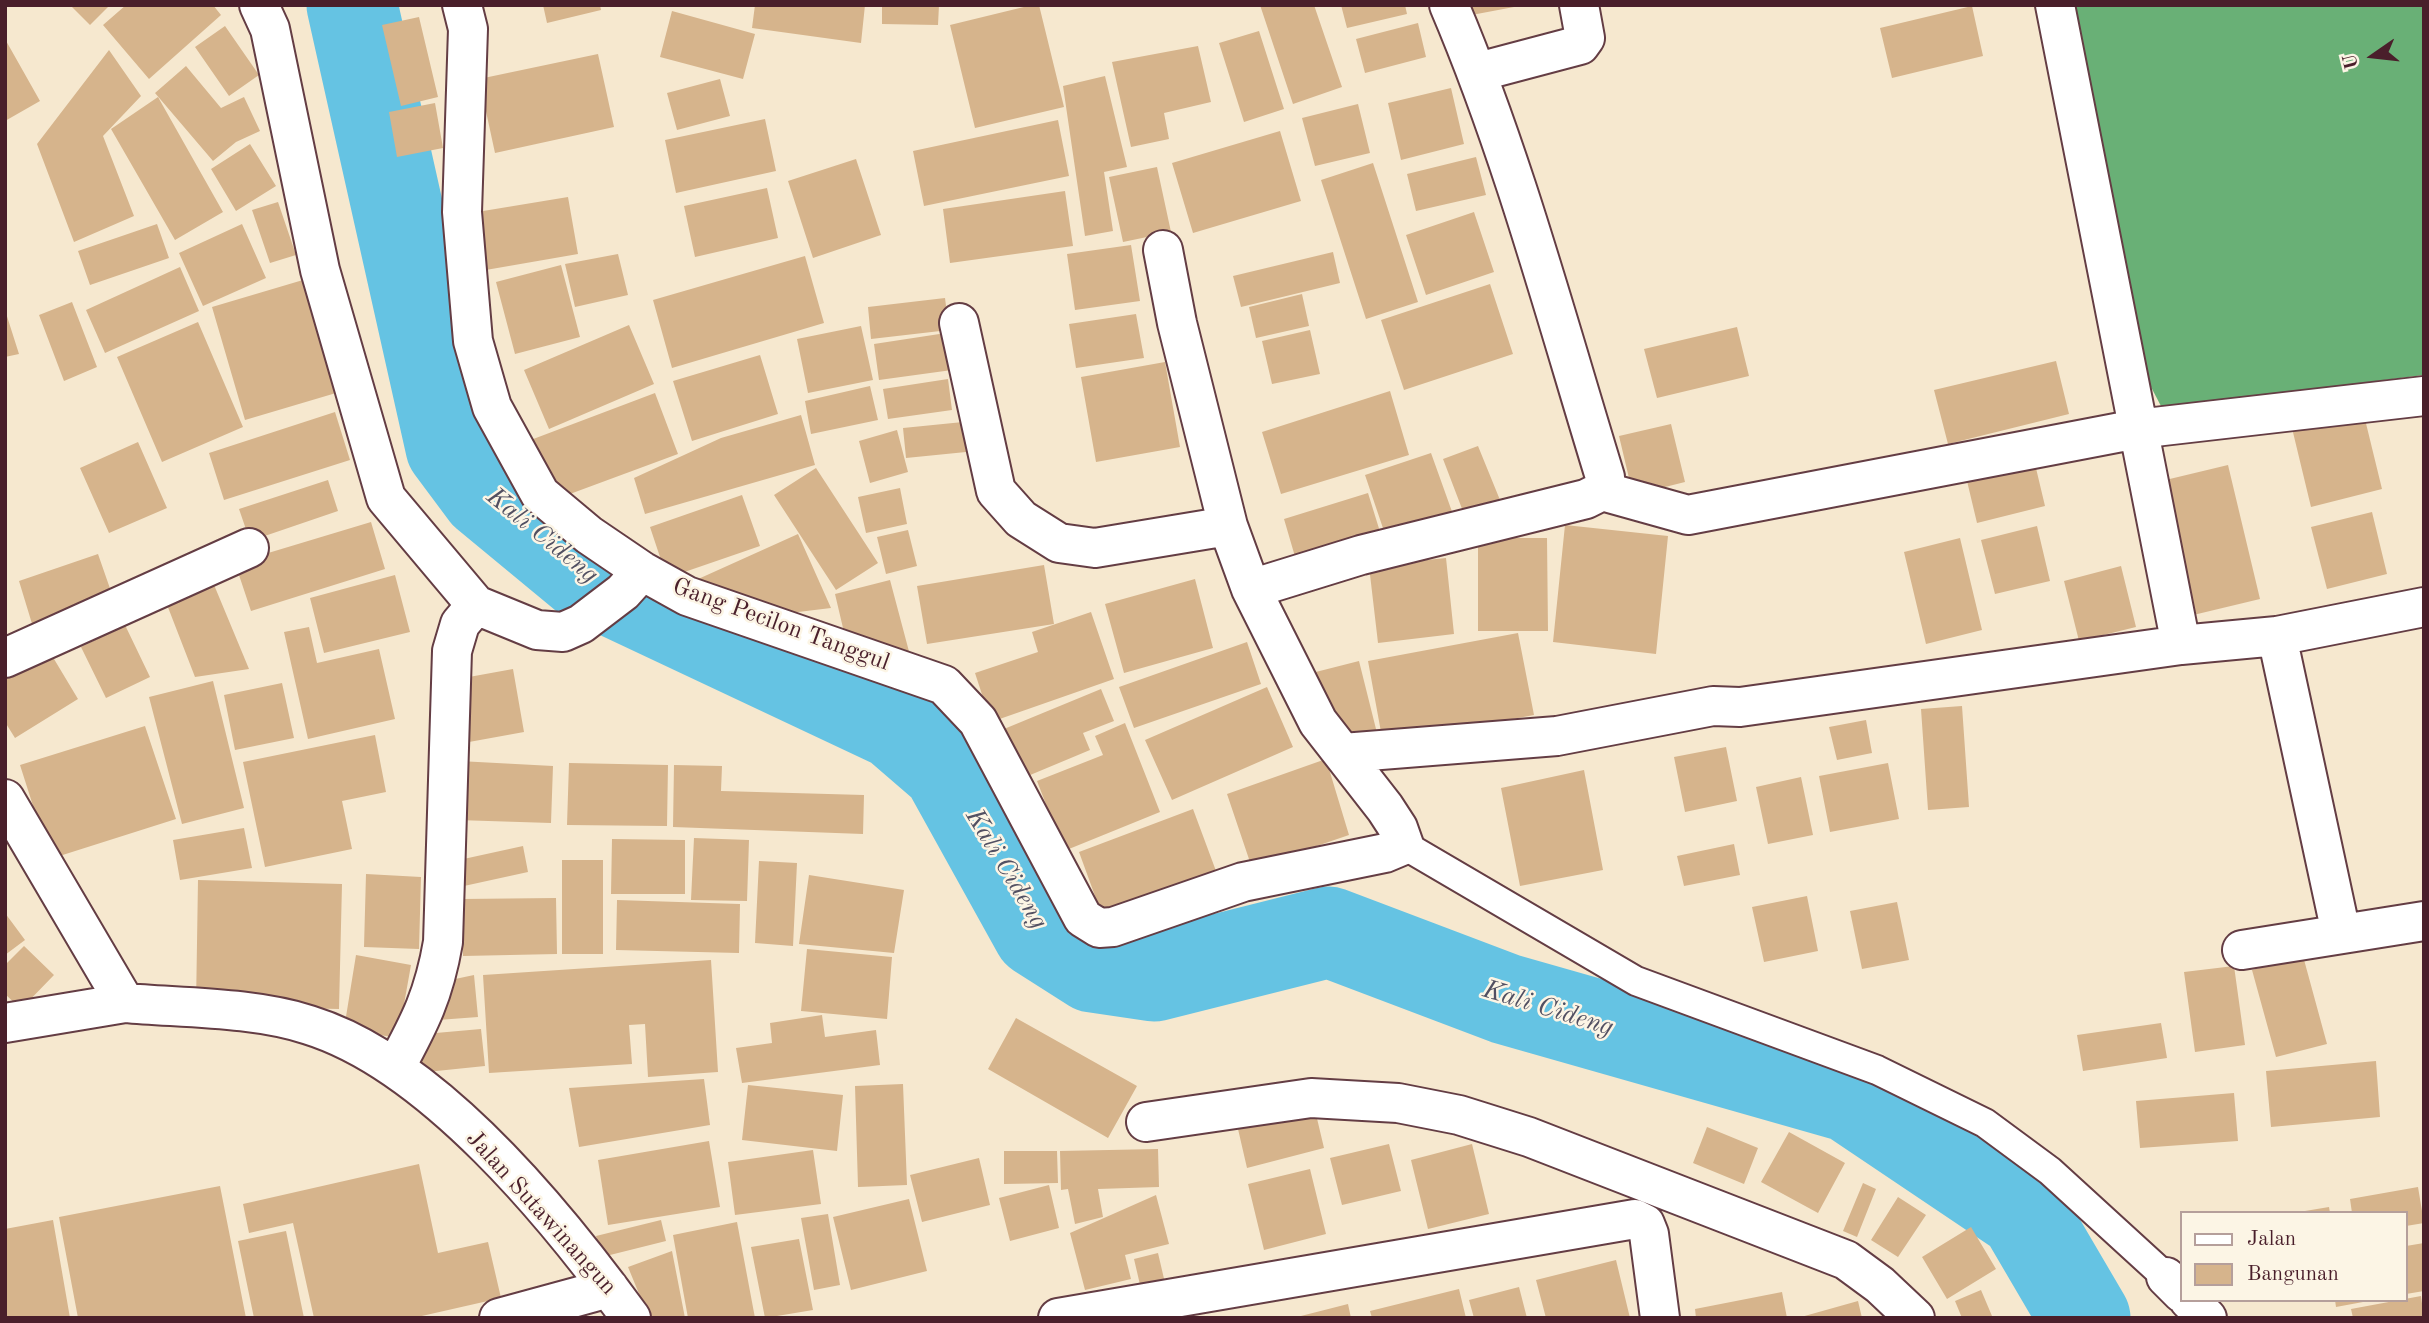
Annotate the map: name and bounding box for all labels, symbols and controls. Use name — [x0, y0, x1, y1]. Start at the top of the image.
north arrow — [2338, 21, 2408, 91]
text: U — [2341, 52, 2363, 71]
water label: Kali Cideng — [480, 481, 604, 591]
street label: Gang Pecilon Tanggul — [669, 572, 893, 678]
water label: Kali Cideng — [958, 803, 1054, 935]
water label: Kali Cideng — [1479, 974, 1617, 1044]
street label: Jalan Sutawinangun — [459, 1125, 623, 1301]
legend — [2180, 1211, 2408, 1302]
text: Jalan — [2247, 1229, 2296, 1250]
text: Bangunan — [2247, 1264, 2339, 1285]

